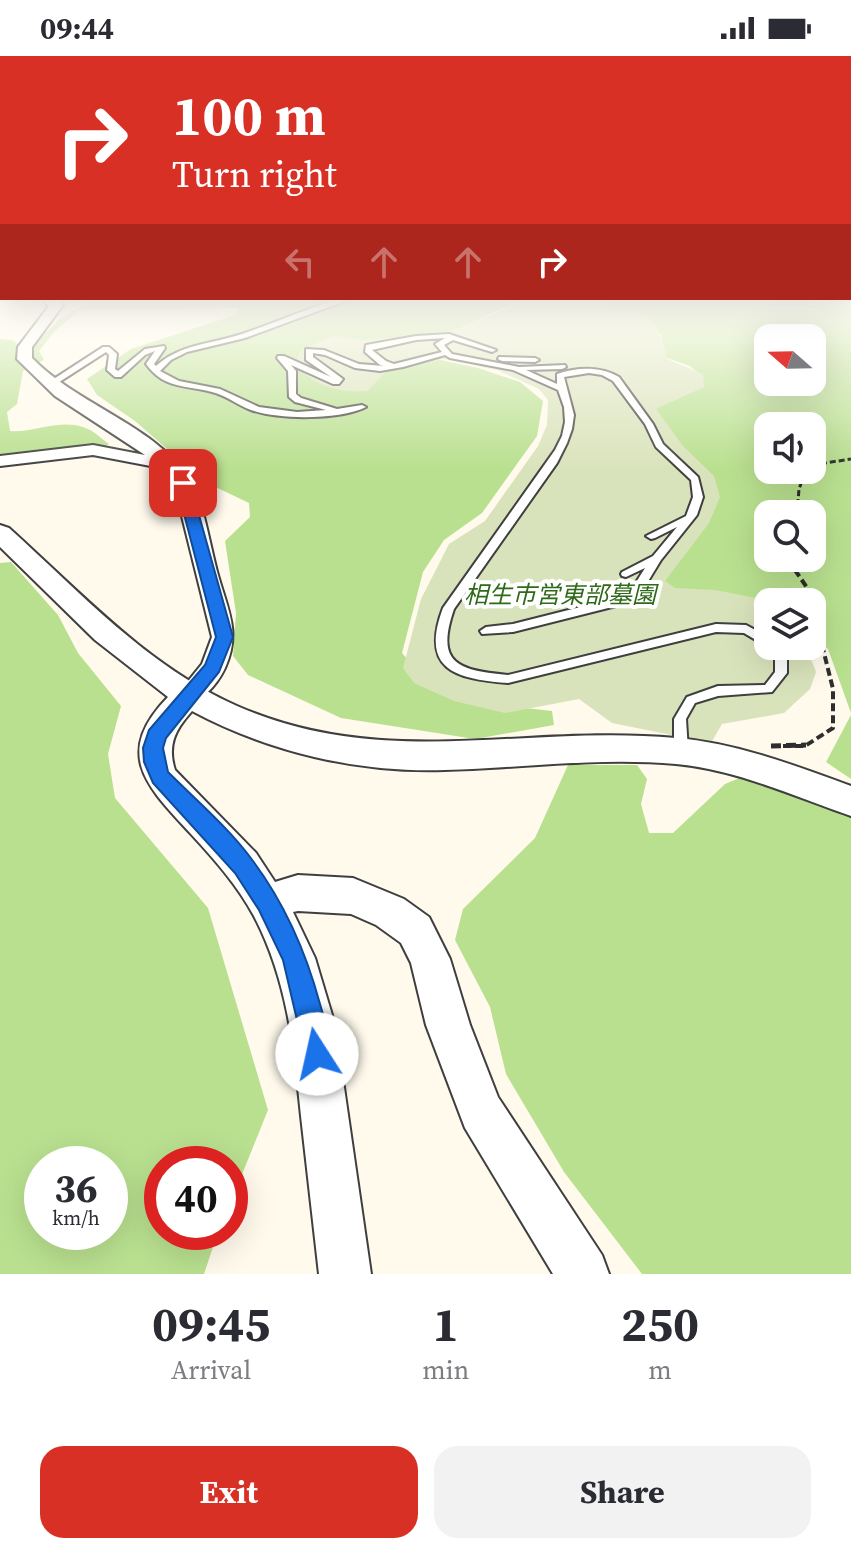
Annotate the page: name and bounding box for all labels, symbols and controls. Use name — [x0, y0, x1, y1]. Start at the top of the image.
text: 09:44 — [40, 8, 114, 49]
text: 100 m — [172, 77, 326, 154]
icon: right — [40, 88, 144, 192]
text: Turn right — [172, 150, 337, 199]
icon: left — [278, 240, 322, 284]
icon: ahead — [362, 240, 406, 284]
icon: ahead — [446, 240, 490, 284]
icon: right — [530, 240, 574, 284]
north arrow — [754, 324, 826, 396]
map controls — [754, 324, 826, 660]
button: sound — [754, 412, 826, 484]
pin — [149, 449, 217, 517]
icon: arrive — [161, 461, 205, 505]
button: search — [754, 500, 826, 572]
park label: 相生市営東部墓園 — [464, 578, 659, 611]
button: layers — [754, 588, 826, 660]
position arrow — [275, 1012, 359, 1096]
speed limit sign: 40 — [144, 1146, 248, 1250]
text: 36 — [54, 1161, 98, 1215]
text: km/h — [52, 1204, 100, 1232]
text: 09:45 — [152, 1291, 270, 1357]
text: 1 — [433, 1291, 459, 1357]
text: 250 — [621, 1291, 699, 1357]
text: Arrival — [171, 1352, 251, 1388]
text: min — [422, 1352, 469, 1388]
text: m — [648, 1352, 672, 1388]
button: Exit — [40, 1446, 418, 1538]
button: Share — [434, 1446, 811, 1538]

